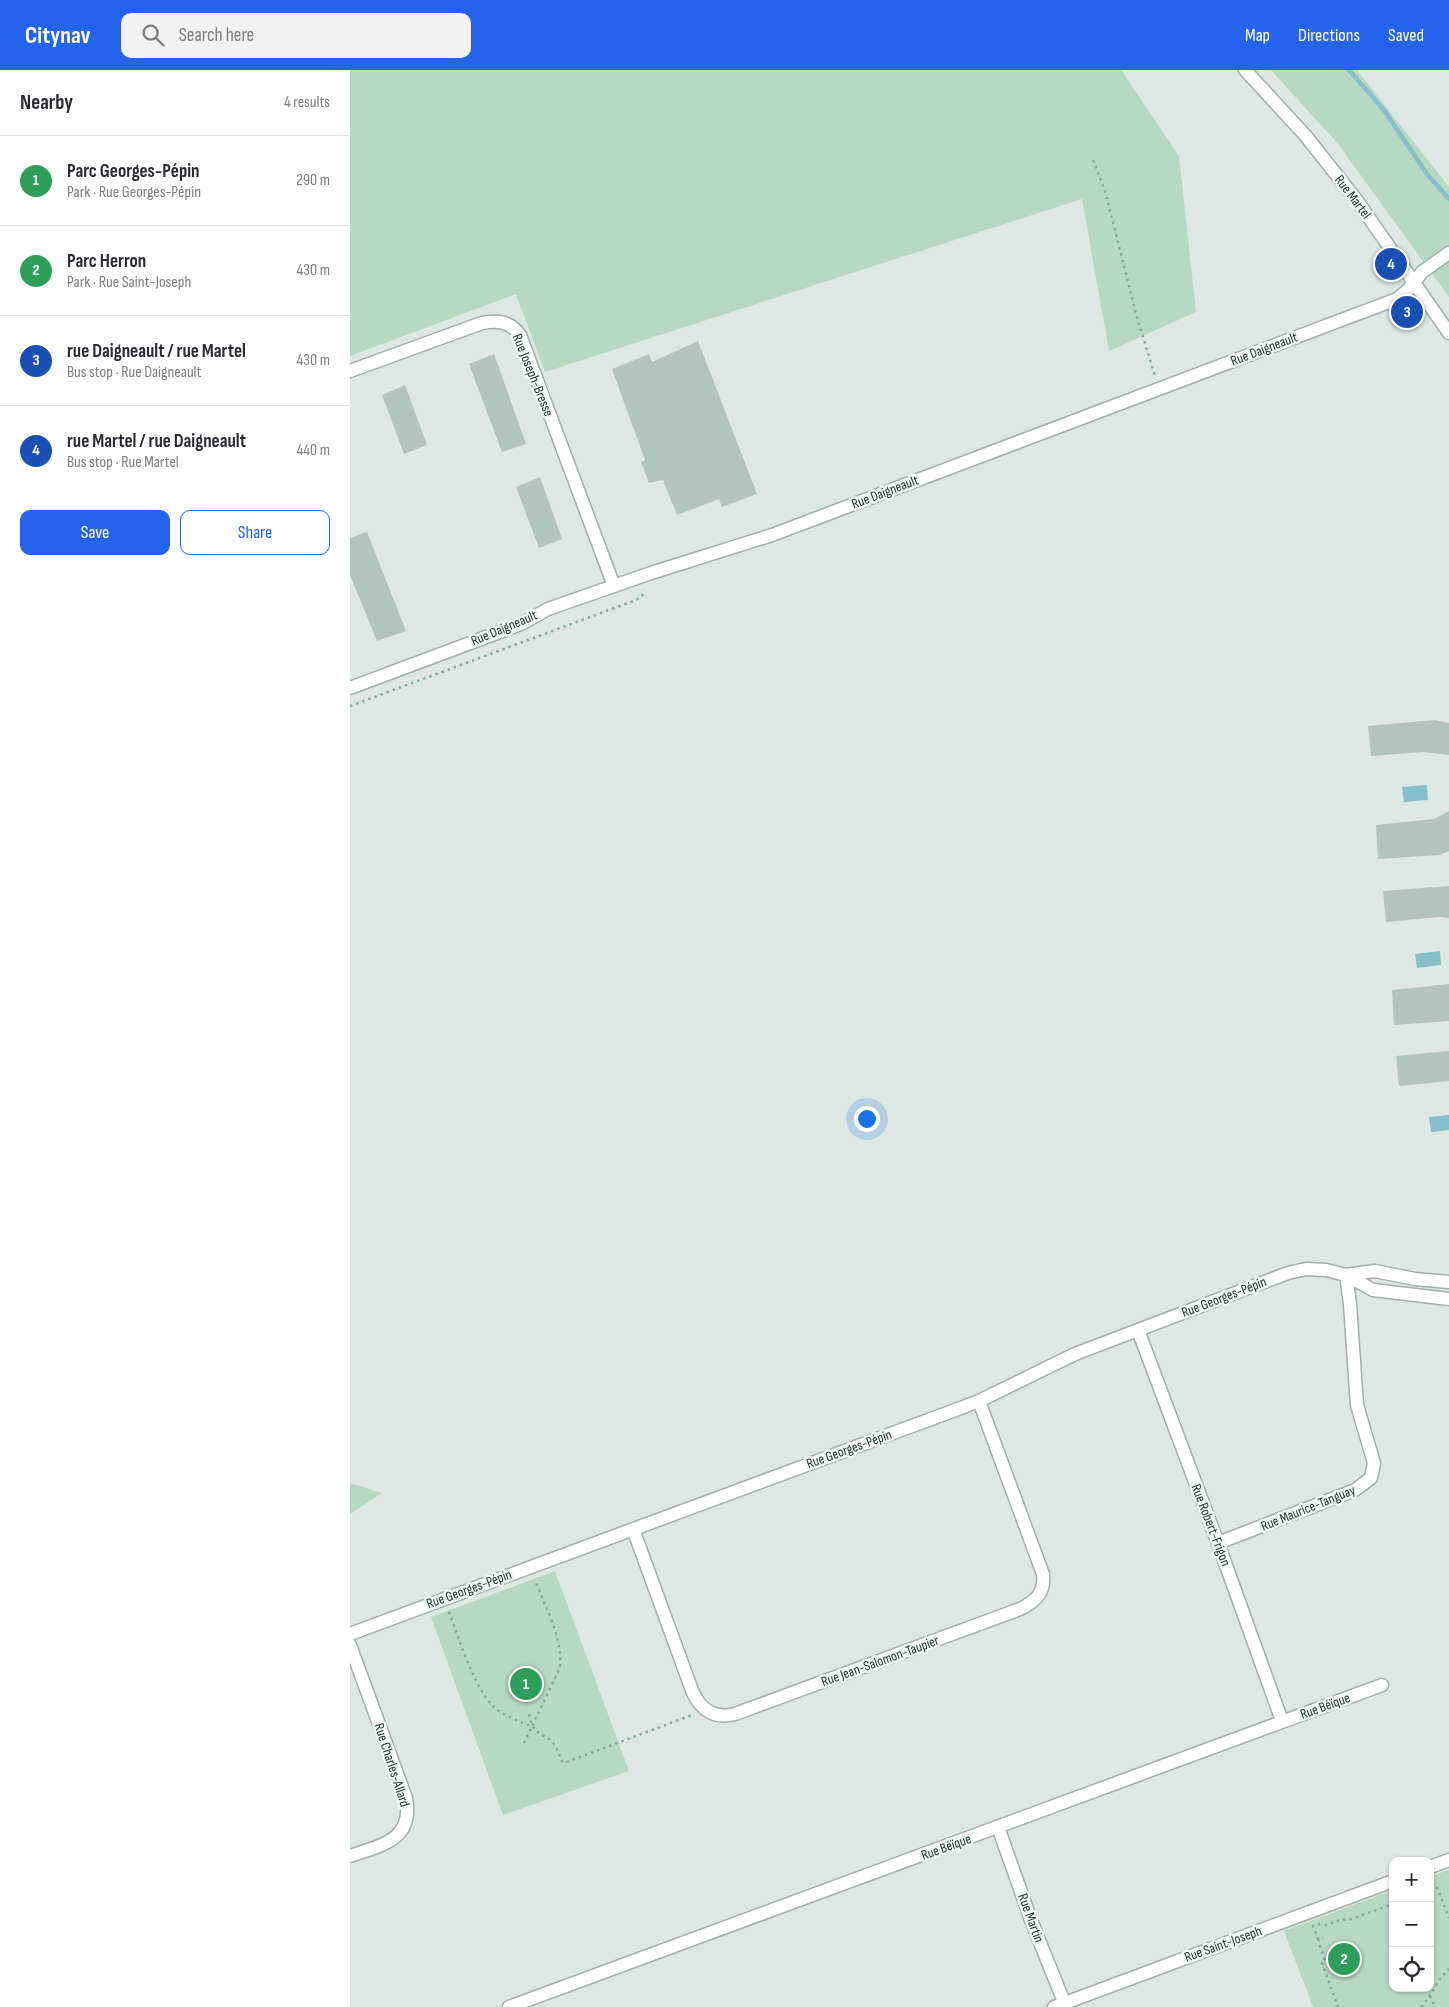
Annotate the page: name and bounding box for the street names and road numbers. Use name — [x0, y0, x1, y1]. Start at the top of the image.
street label: Rue Martel — [1331, 172, 1375, 222]
street label: Rue Daigneault — [1228, 328, 1300, 370]
street label: Rue Joseph-Bresse — [509, 331, 557, 419]
street label: Rue Daigneault — [849, 471, 921, 513]
street label: Rue Daigneault — [468, 606, 540, 650]
street label: Rue Georges-Pépin — [1179, 1273, 1269, 1321]
street label: Rue Georges-Pépin — [804, 1426, 894, 1472]
street label: Rue Maurice-Tanguay — [1258, 1481, 1358, 1535]
street label: Rue Robert-Frigon — [1188, 1482, 1234, 1568]
street label: Rue Georges-Pépin — [424, 1566, 514, 1612]
street label: Rue Jean-Salomon-Taupier — [819, 1632, 941, 1690]
street label: Rue Béïque — [1298, 1689, 1352, 1723]
street label: Rue Charles-Allard — [370, 1721, 414, 1809]
street label: Rue Béïque — [919, 1830, 973, 1864]
street label: Rue Martin — [1014, 1891, 1048, 1945]
street label: Rue Saint-Joseph — [1182, 1922, 1264, 1966]

